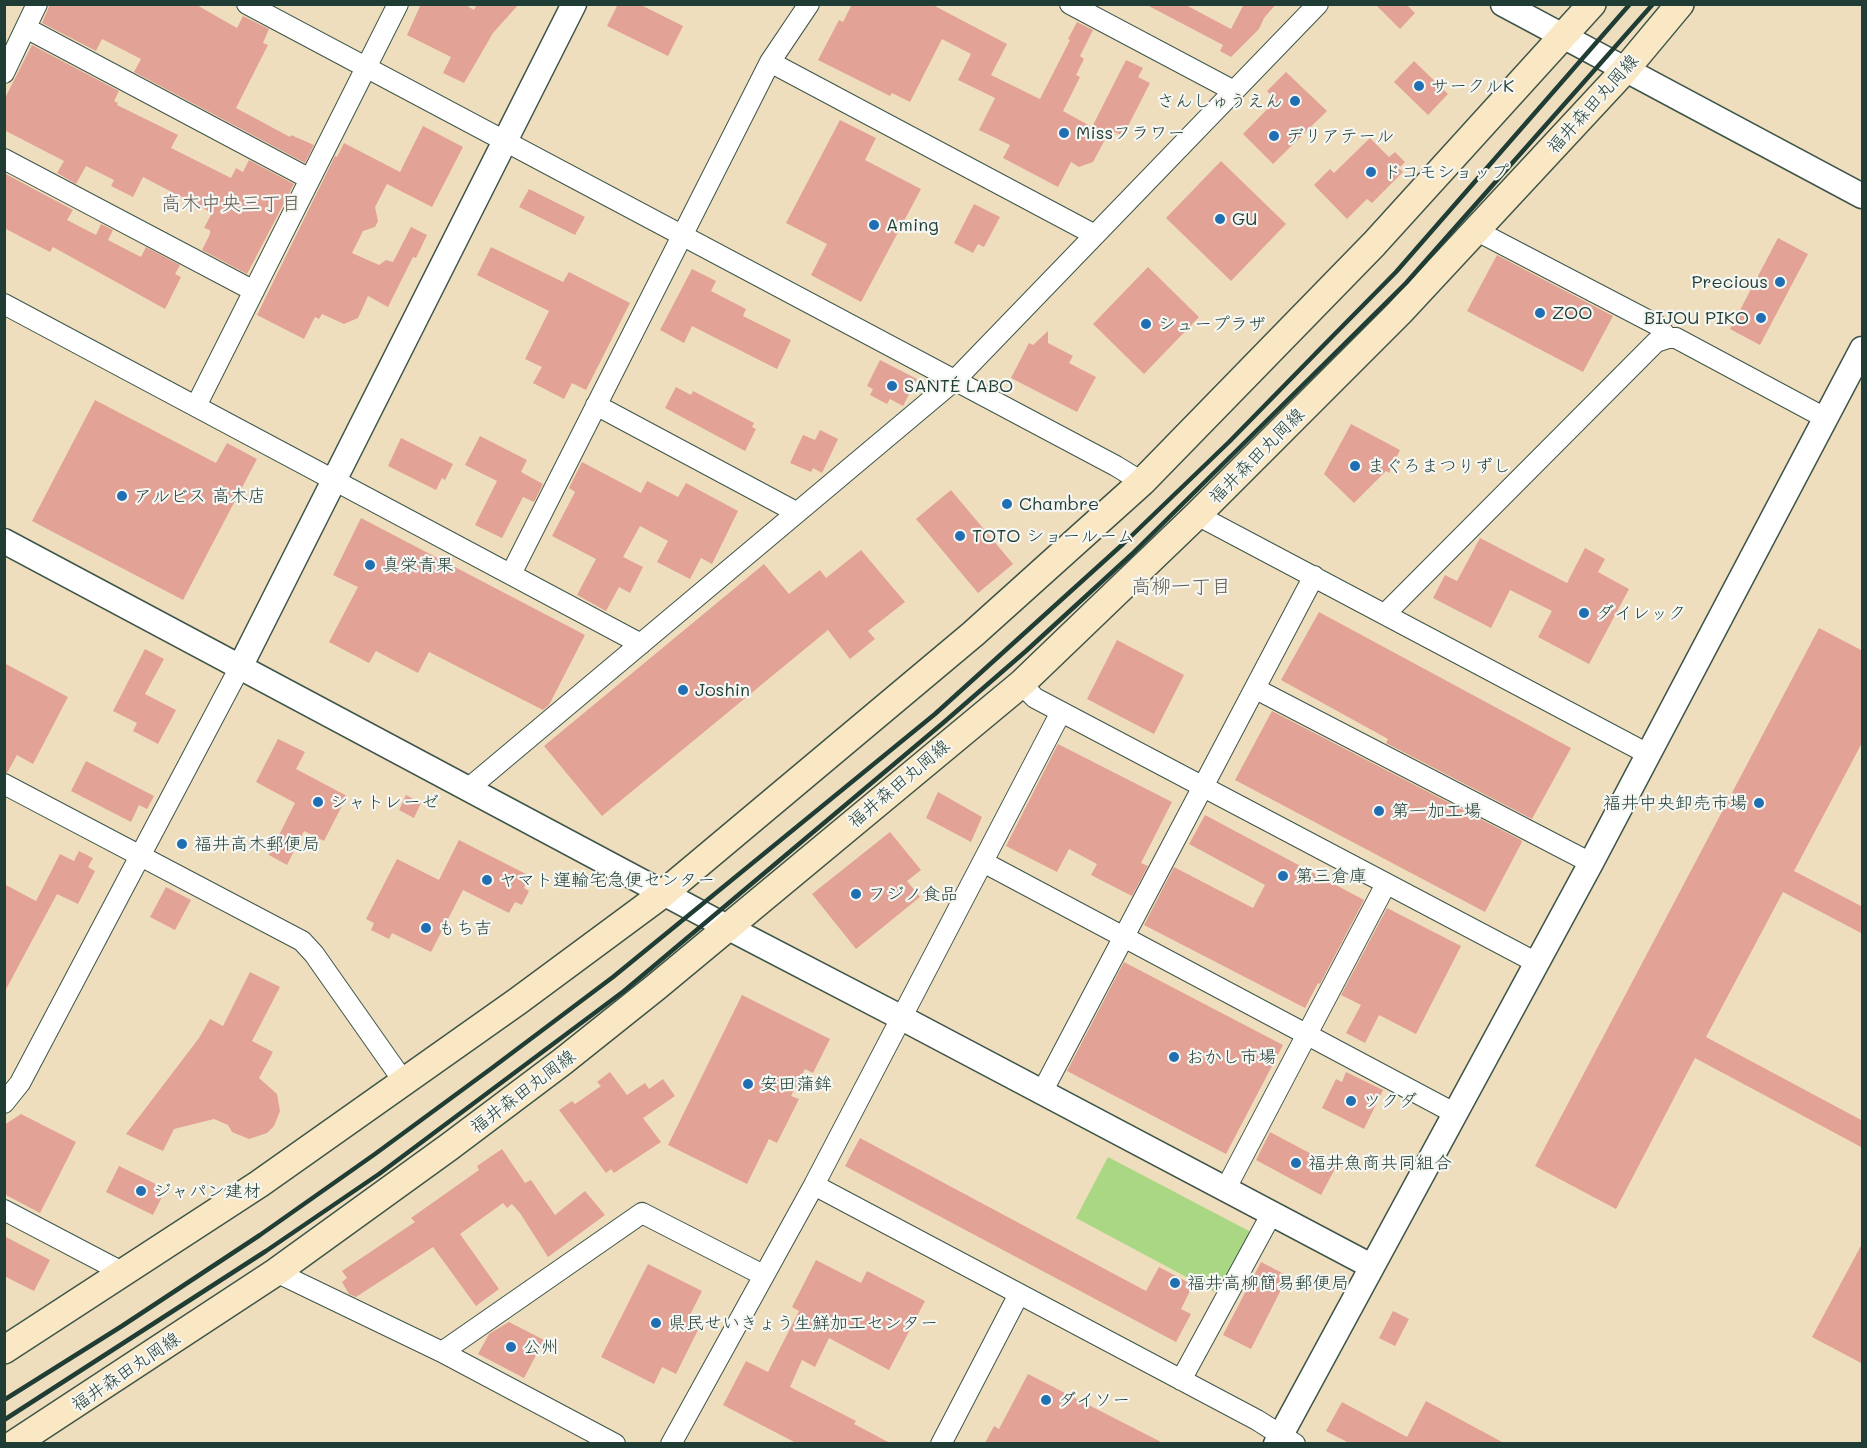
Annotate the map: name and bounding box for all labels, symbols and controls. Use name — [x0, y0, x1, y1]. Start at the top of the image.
street label: 福井森田丸岡線 — [1543, 50, 1643, 158]
place label: サークルK — [1431, 75, 1514, 97]
marker: サークルK — [1412, 79, 1426, 93]
place label: さんしゅうえん — [1157, 90, 1283, 112]
marker: さんしゅうえん — [1288, 94, 1302, 108]
place label: Missフラワー — [1076, 122, 1185, 144]
place label: デリアテール — [1286, 125, 1394, 147]
marker: Missフラワー — [1057, 126, 1071, 140]
marker: デリアテール — [1267, 129, 1281, 143]
place label: ドコモショップ — [1383, 161, 1509, 183]
marker: ドコモショップ — [1364, 165, 1378, 179]
district label: 高木中央三丁目 — [161, 192, 301, 216]
place label: GU — [1232, 208, 1257, 230]
marker: GU — [1213, 212, 1227, 226]
place label: Aming — [886, 214, 939, 236]
marker: Aming — [867, 218, 881, 232]
place label: Precious — [1691, 271, 1768, 293]
marker: Precious — [1773, 275, 1787, 289]
place label: ZOO — [1552, 302, 1593, 324]
marker: ZOO — [1533, 306, 1547, 320]
place label: BIJOU PIKO — [1644, 307, 1749, 329]
marker: BIJOU PIKO — [1754, 311, 1768, 325]
place label: シュープラザ — [1158, 313, 1266, 335]
marker: シュープラザ — [1139, 317, 1153, 331]
place label: SANTÉ LABO — [904, 375, 1013, 397]
marker: SANTÉ LABO — [885, 379, 899, 393]
street label: 福井森田丸岡線 — [1205, 404, 1309, 508]
place label: まぐろまつりずし — [1367, 455, 1511, 477]
marker: まぐろまつりずし — [1348, 459, 1362, 473]
place label: アルビス 高木店 — [134, 485, 266, 507]
marker: アルビス 高木店 — [115, 489, 129, 503]
place label: Chambre — [1019, 493, 1099, 515]
marker: Chambre — [1000, 497, 1014, 511]
place label: TOTO ショールーム — [972, 525, 1135, 547]
marker: TOTO ショールーム — [953, 529, 967, 543]
place label: 真栄青果 — [382, 554, 454, 576]
marker: 真栄青果 — [363, 558, 377, 572]
district label: 高柳一丁目 — [1131, 575, 1231, 599]
place label: ダイレック — [1596, 602, 1686, 624]
marker: ダイレック — [1577, 606, 1591, 620]
place label: Joshin — [695, 679, 750, 701]
marker: Joshin — [676, 683, 690, 697]
street label: 福井森田丸岡線 — [844, 735, 954, 833]
place label: シャトレーゼ — [330, 791, 439, 813]
place label: 福井中央卸売市場 — [1603, 792, 1747, 814]
marker: シャトレーゼ — [311, 795, 325, 809]
marker: 福井中央卸売市場 — [1752, 796, 1766, 810]
place label: 第一加工場 — [1391, 800, 1481, 822]
marker: 第一加工場 — [1372, 804, 1386, 818]
place label: 福井高木郵便局 — [194, 833, 320, 855]
marker: 福井高木郵便局 — [175, 837, 189, 851]
place label: 第三倉庫 — [1295, 865, 1367, 887]
place label: ヤマト運輸宅急便センター — [499, 869, 715, 891]
marker: 第三倉庫 — [1276, 869, 1290, 883]
marker: ヤマト運輸宅急便センター — [480, 873, 494, 887]
place label: フジノ食品 — [868, 883, 958, 905]
marker: フジノ食品 — [849, 887, 863, 901]
place label: もち吉 — [438, 917, 492, 939]
marker: もち吉 — [419, 921, 433, 935]
street label: 福井森田丸岡線 — [466, 1045, 580, 1139]
place label: おかし市場 — [1186, 1046, 1276, 1068]
marker: おかし市場 — [1167, 1050, 1181, 1064]
place label: 安田蒲鉾 — [760, 1073, 832, 1095]
marker: 安田蒲鉾 — [741, 1077, 755, 1091]
place label: ツクダ — [1363, 1090, 1417, 1112]
marker: ツクダ — [1344, 1094, 1358, 1108]
place label: 福井魚商共同組合 — [1308, 1152, 1452, 1174]
marker: 福井魚商共同組合 — [1289, 1156, 1303, 1170]
place label: ジャパン建材 — [153, 1180, 261, 1202]
marker: ジャパン建材 — [134, 1184, 148, 1198]
place label: 福井高柳簡易郵便局 — [1187, 1272, 1349, 1294]
marker: 福井高柳簡易郵便局 — [1168, 1276, 1182, 1290]
place label: 県民せいきょう生鮮加工センター — [668, 1312, 938, 1334]
marker: 県民せいきょう生鮮加工センター — [649, 1316, 663, 1330]
street label: 福井森田丸岡線 — [68, 1328, 184, 1416]
place label: 公州 — [523, 1336, 559, 1358]
marker: 公州 — [504, 1340, 518, 1354]
place label: ダイソー — [1058, 1389, 1130, 1411]
marker: ダイソー — [1039, 1393, 1053, 1407]

